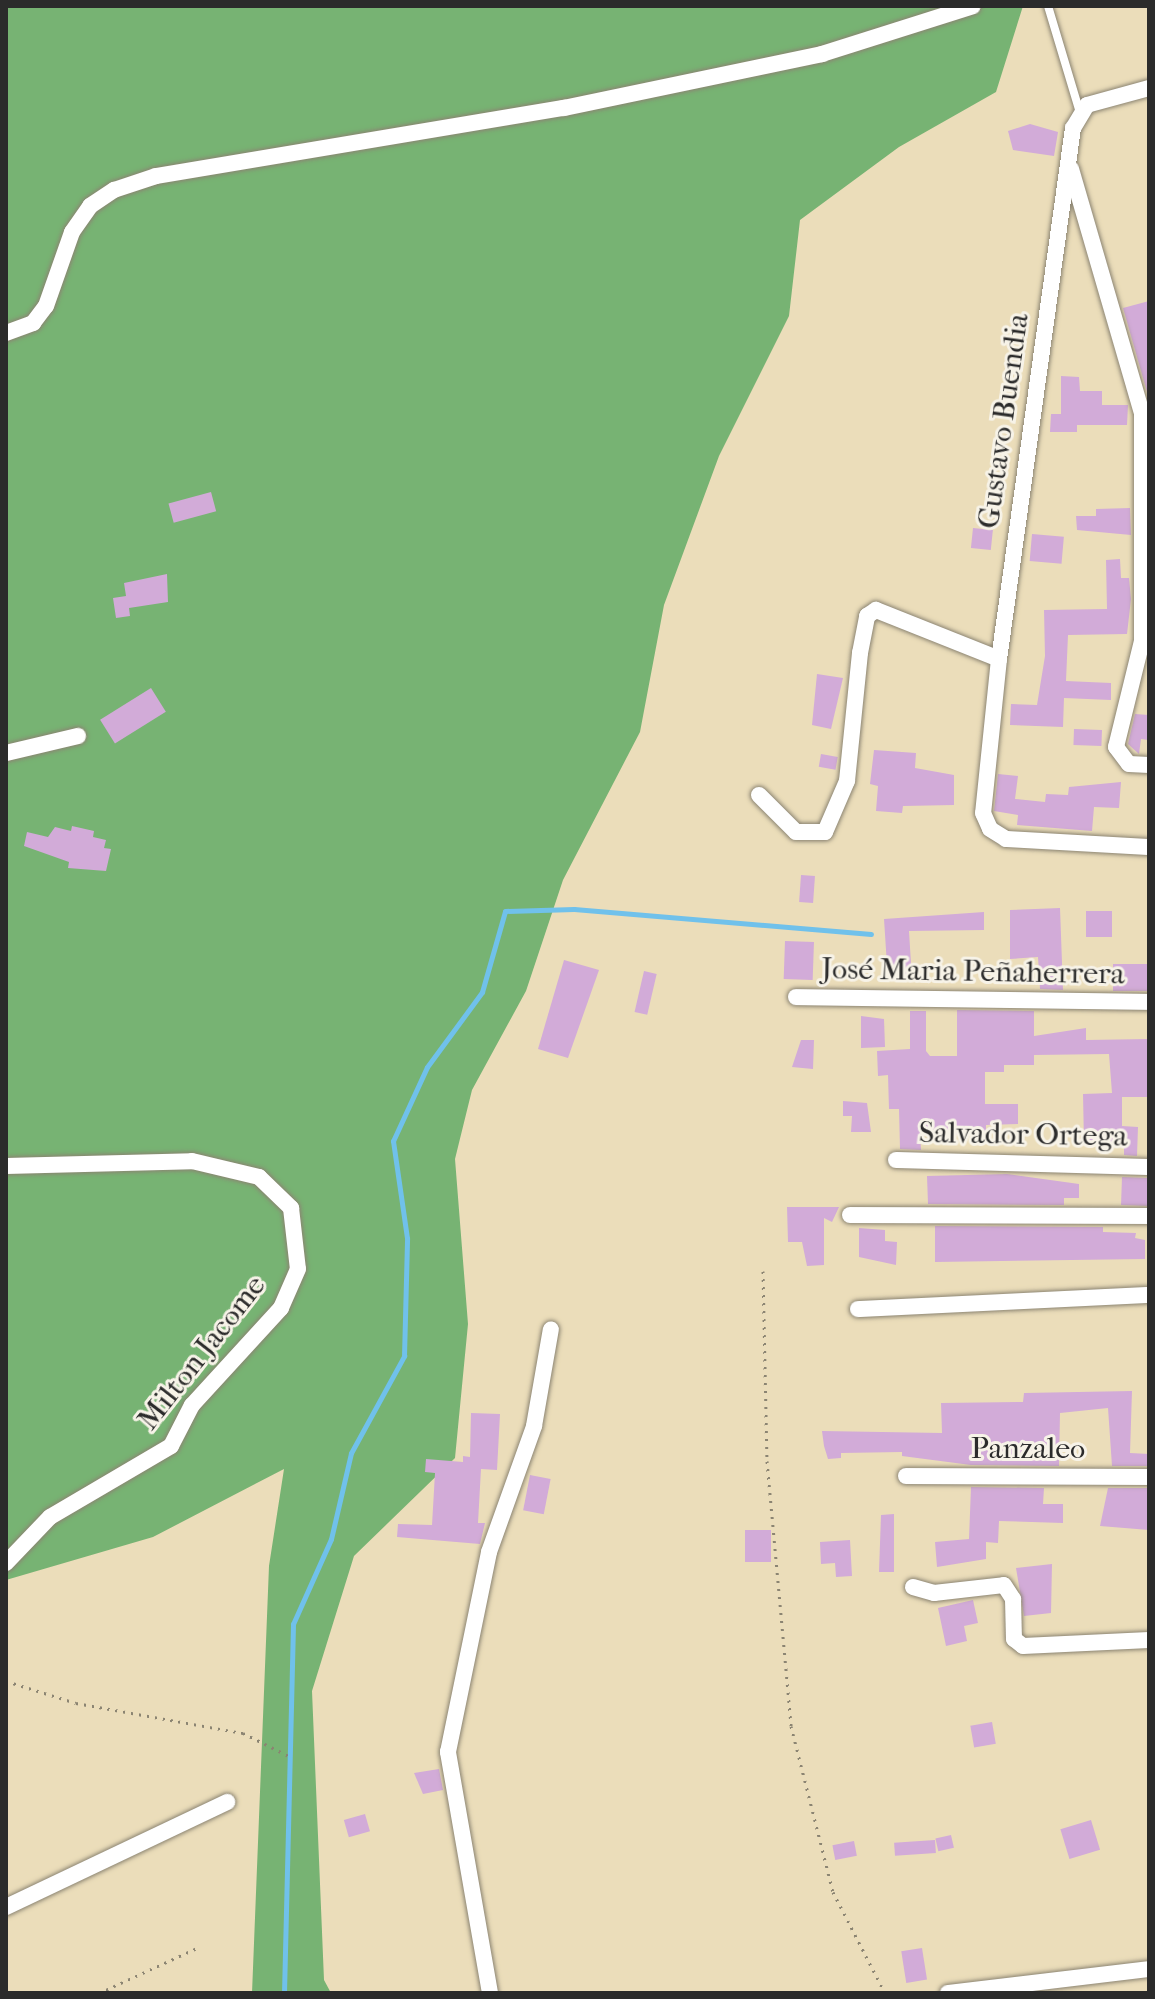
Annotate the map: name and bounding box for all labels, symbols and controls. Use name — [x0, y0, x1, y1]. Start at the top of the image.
street label: Gustavo Buendia — [971, 311, 1037, 531]
street label: José Maria Peñaherrera — [821, 951, 1125, 993]
street label: Salvador Ortega — [918, 1115, 1128, 1155]
street label: Milton Jacome — [130, 1268, 274, 1438]
street label: Panzaleo — [971, 1431, 1085, 1467]

